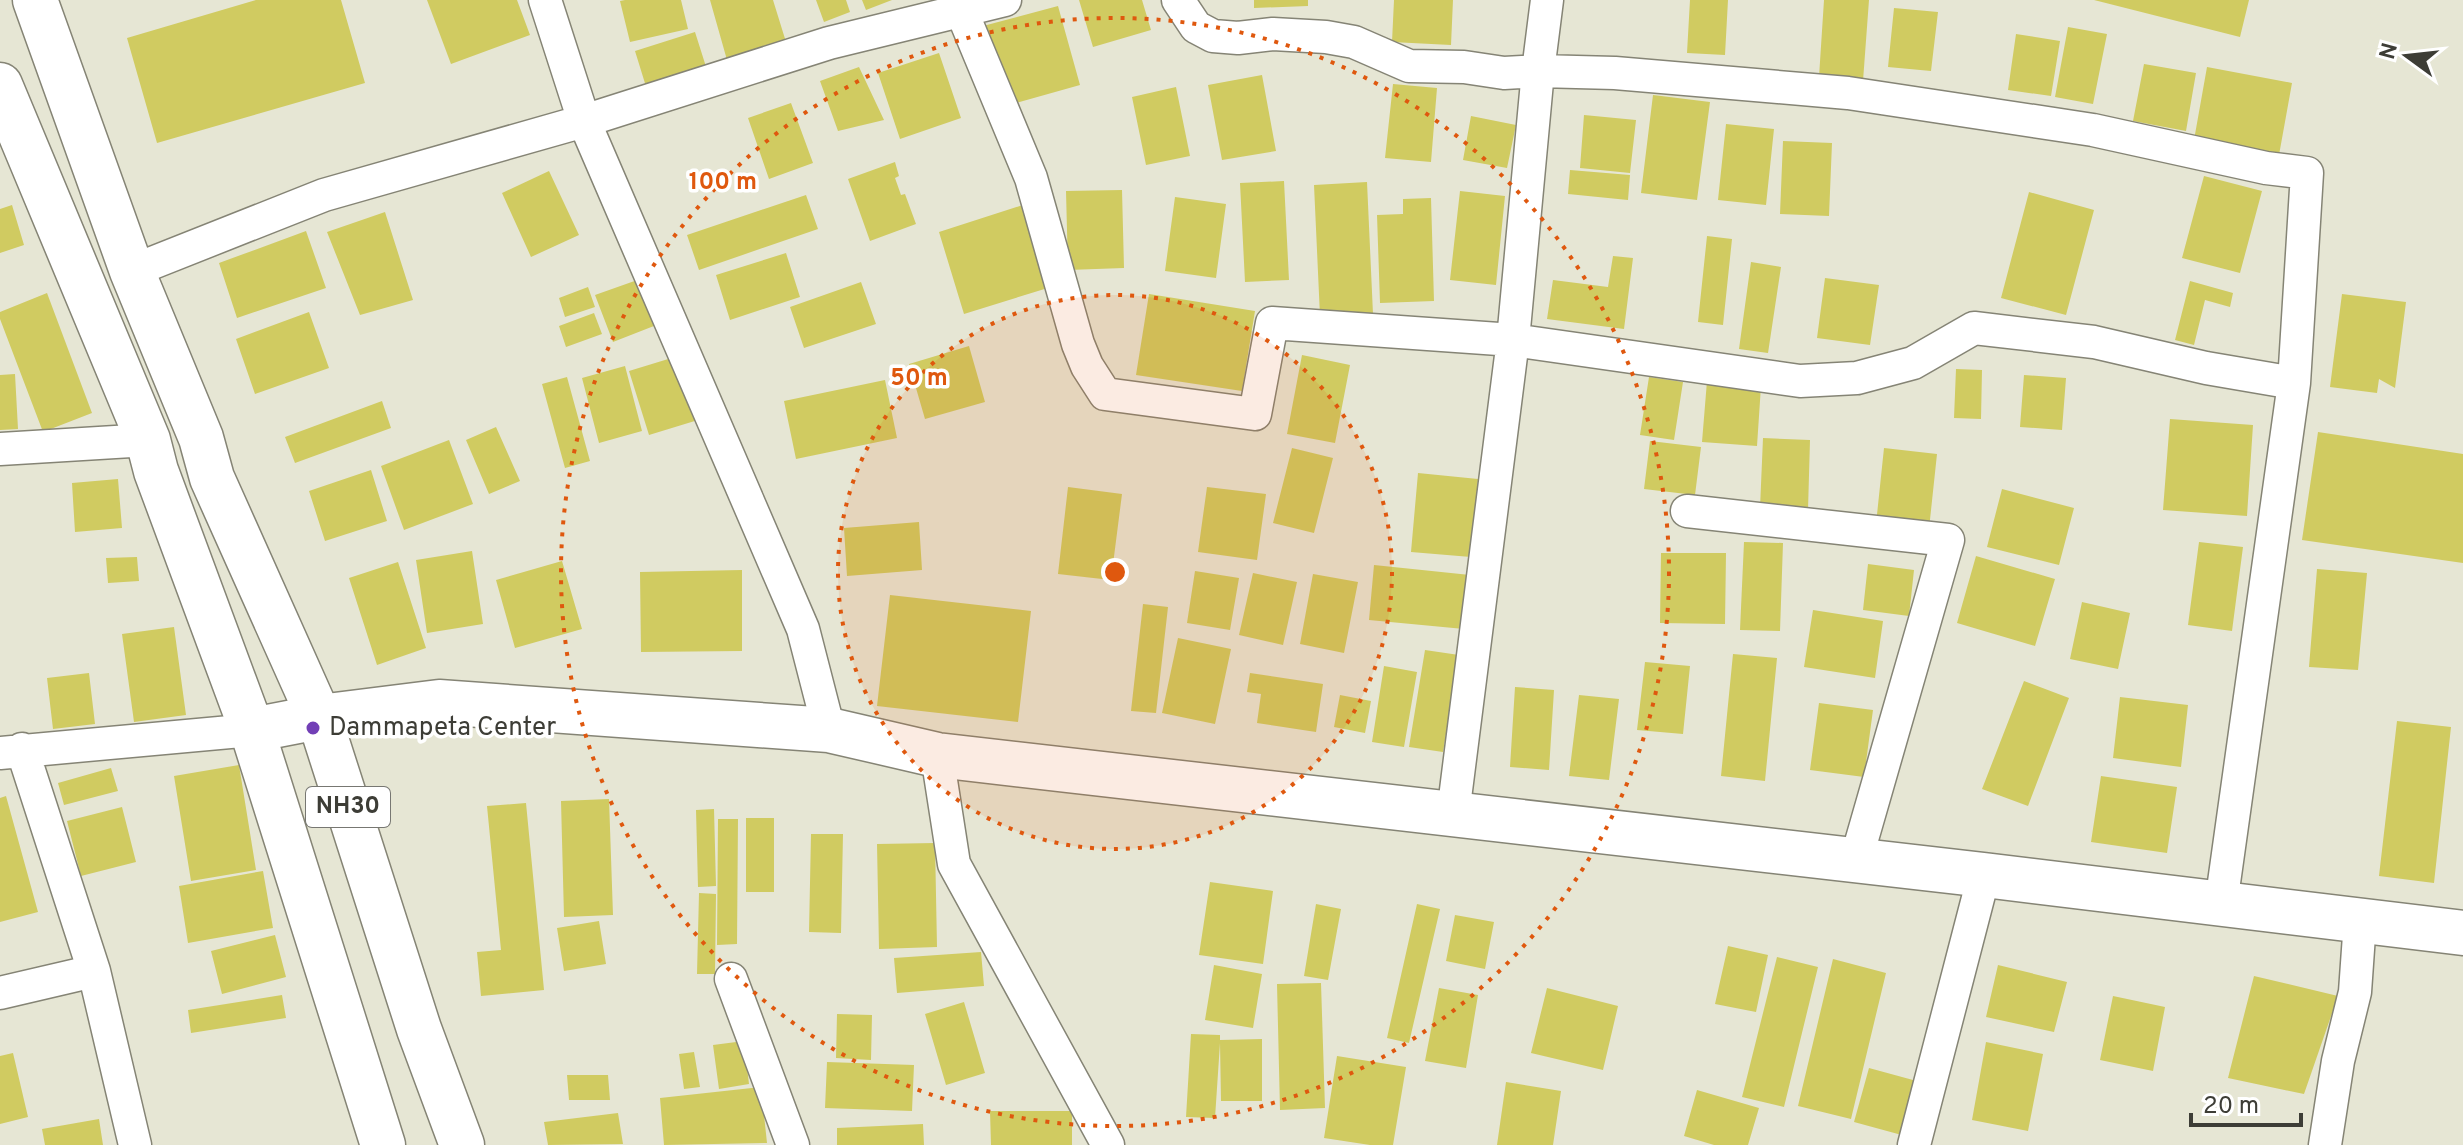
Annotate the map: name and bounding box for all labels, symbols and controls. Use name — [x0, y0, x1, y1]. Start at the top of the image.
north arrow — [2367, 16, 2447, 96]
text: N — [2375, 40, 2405, 63]
text: 100 m — [689, 168, 757, 198]
text: 50 m — [890, 364, 948, 394]
centre of rings — [1101, 558, 1129, 586]
place label: Dammapeta Center — [329, 712, 556, 745]
marker: Dammapeta Center — [304, 719, 322, 737]
road number: NH30 — [306, 787, 390, 827]
scale bar — [2191, 1077, 2301, 1127]
text: 20 m — [2203, 1092, 2259, 1122]

